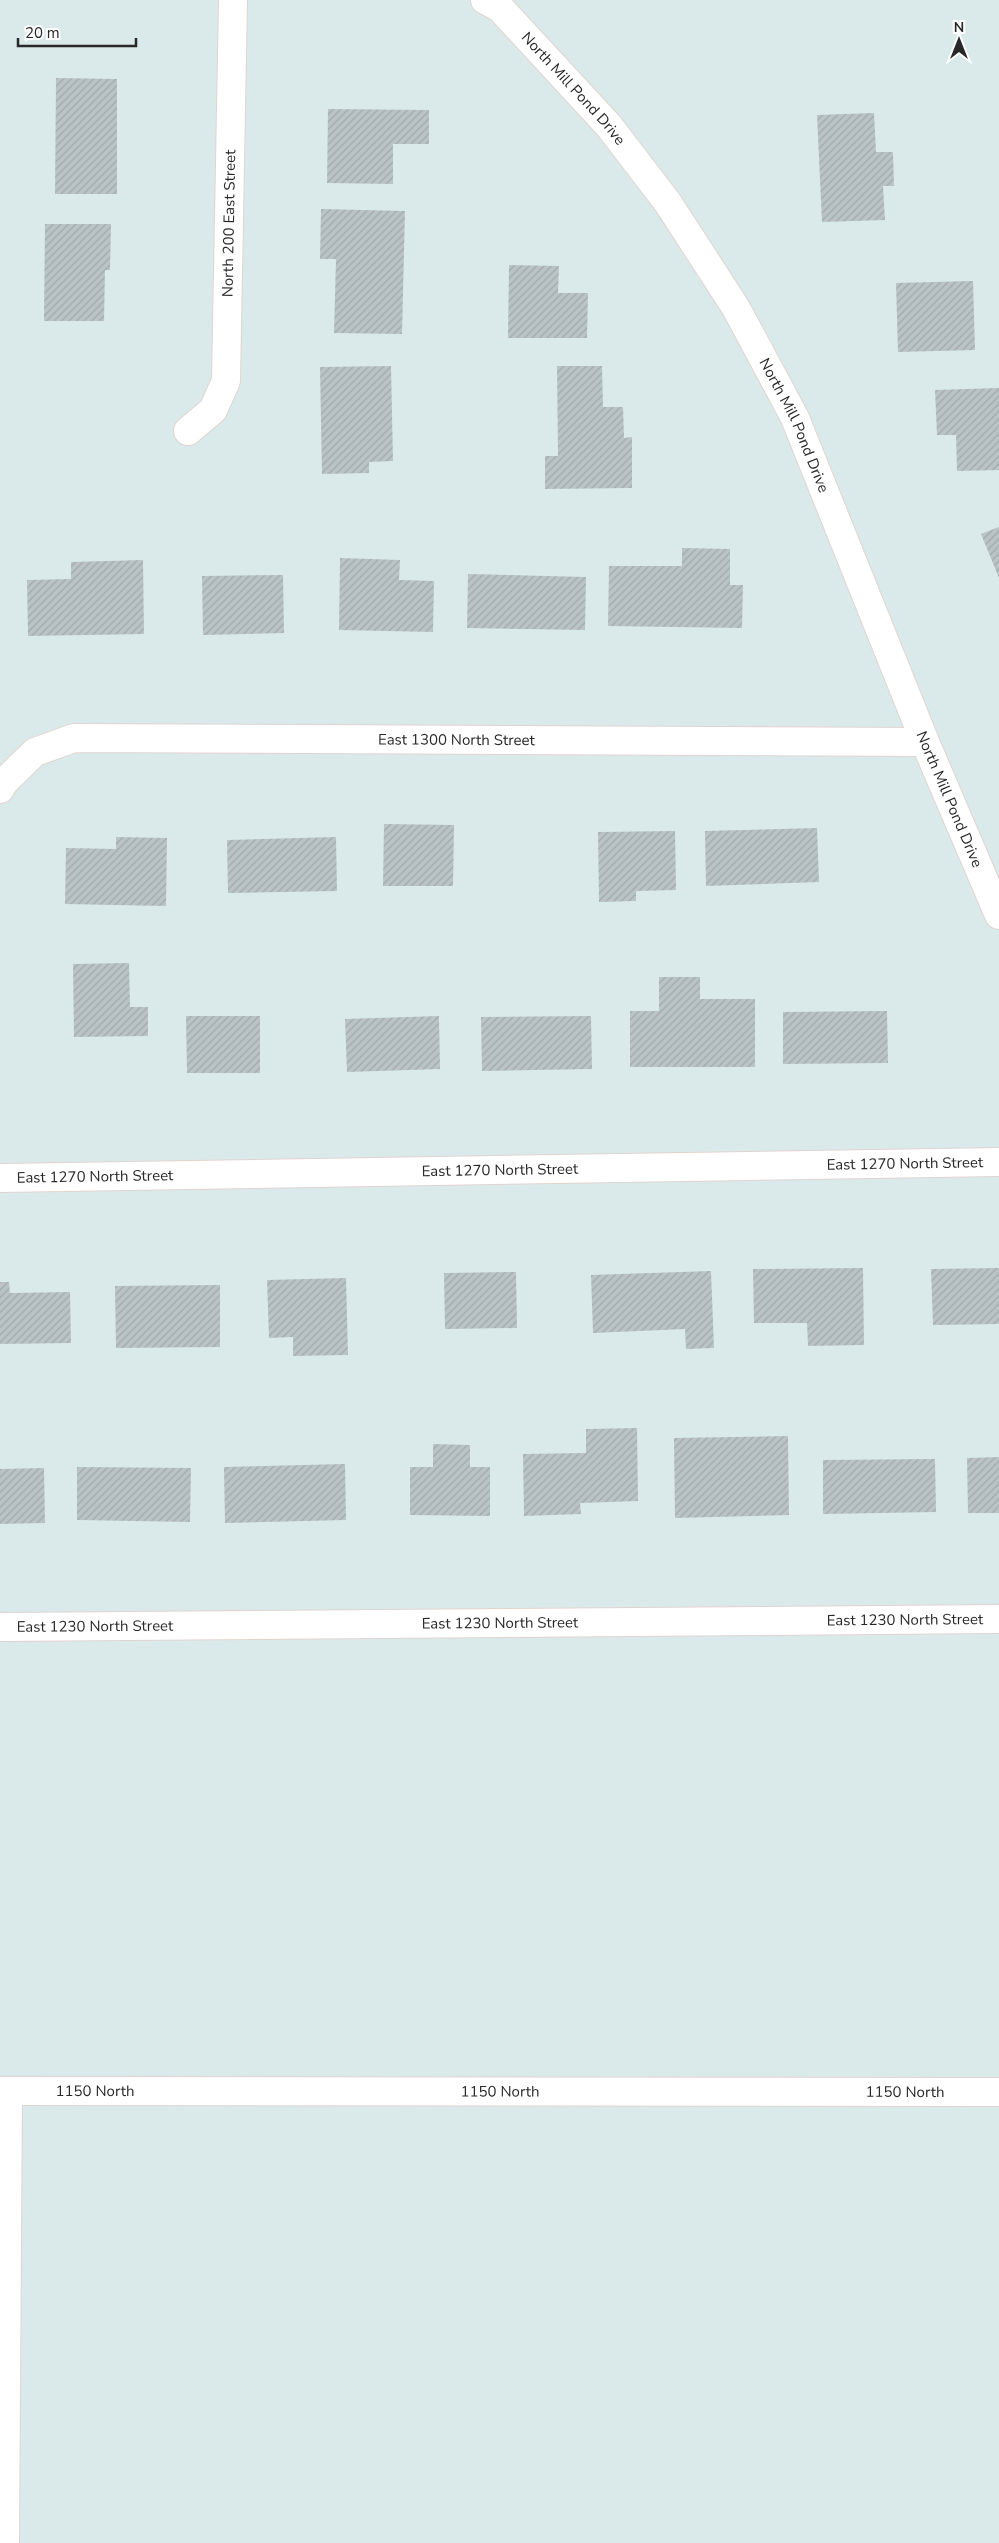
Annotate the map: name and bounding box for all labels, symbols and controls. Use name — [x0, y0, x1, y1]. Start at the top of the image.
scale bar — [18, 15, 135, 47]
north arrow — [934, 15, 984, 65]
text: N — [954, 18, 964, 37]
text: 20 m — [25, 23, 60, 43]
street label: North Mill Pond Drive — [517, 28, 630, 149]
street label: North 200 East Street — [218, 149, 240, 297]
street label: North Mill Pond Drive — [755, 355, 834, 496]
street label: North Mill Pond Drive — [912, 728, 987, 870]
street label: East 1300 North Street — [378, 729, 535, 750]
street label: East 1270 North Street — [826, 1152, 984, 1175]
street label: East 1270 North Street — [421, 1159, 579, 1181]
street label: East 1270 North Street — [17, 1165, 174, 1188]
street label: East 1230 North Street — [827, 1609, 984, 1630]
street label: East 1230 North Street — [422, 1612, 579, 1634]
street label: East 1230 North Street — [17, 1616, 174, 1637]
street label: 1150 North — [56, 2081, 134, 2101]
street label: 1150 North — [461, 2081, 539, 2102]
street label: 1150 North — [866, 2082, 944, 2102]

